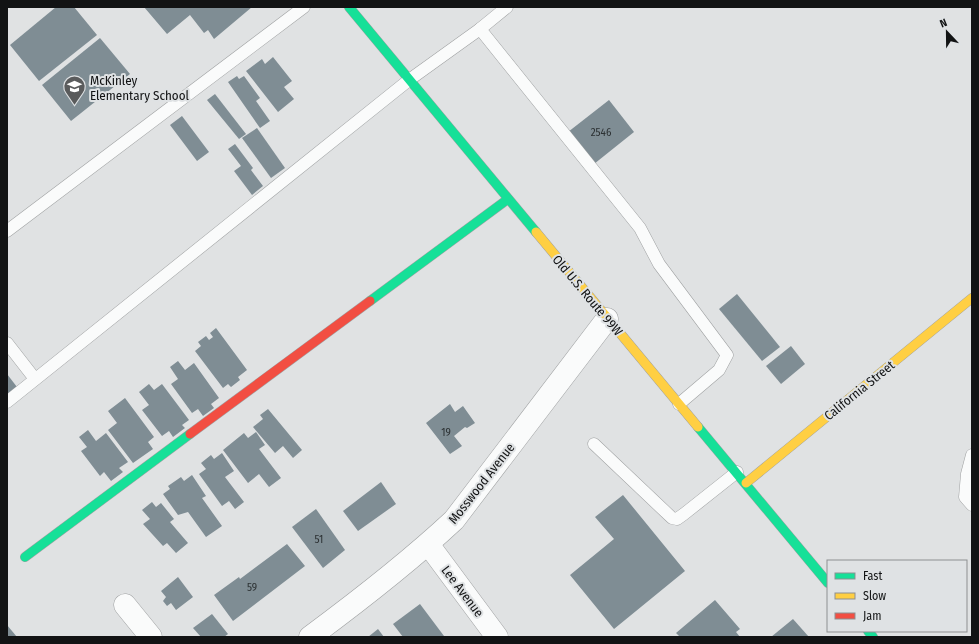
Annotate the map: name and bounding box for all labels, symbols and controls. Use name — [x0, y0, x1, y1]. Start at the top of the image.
north arrow — [927, 12, 967, 52]
text: N — [938, 16, 949, 30]
place label: McKinley Elementary School — [90, 73, 190, 103]
school or university icon: McKinley Elementary School — [62, 74, 88, 107]
house number: 2546 — [591, 126, 612, 139]
street label: Old U.S. Route 99W — [550, 252, 626, 339]
street label: California Street — [821, 357, 898, 423]
house number: 19 — [441, 426, 451, 439]
street label: Mosswood Avenue — [445, 440, 518, 527]
house number: 51 — [315, 533, 323, 546]
legend — [827, 560, 967, 632]
street label: Lee Avenue — [438, 563, 487, 620]
text: Fast — [863, 569, 882, 583]
house number: 59 — [247, 581, 257, 594]
text: Slow — [863, 589, 886, 603]
text: Jam — [863, 609, 881, 623]

